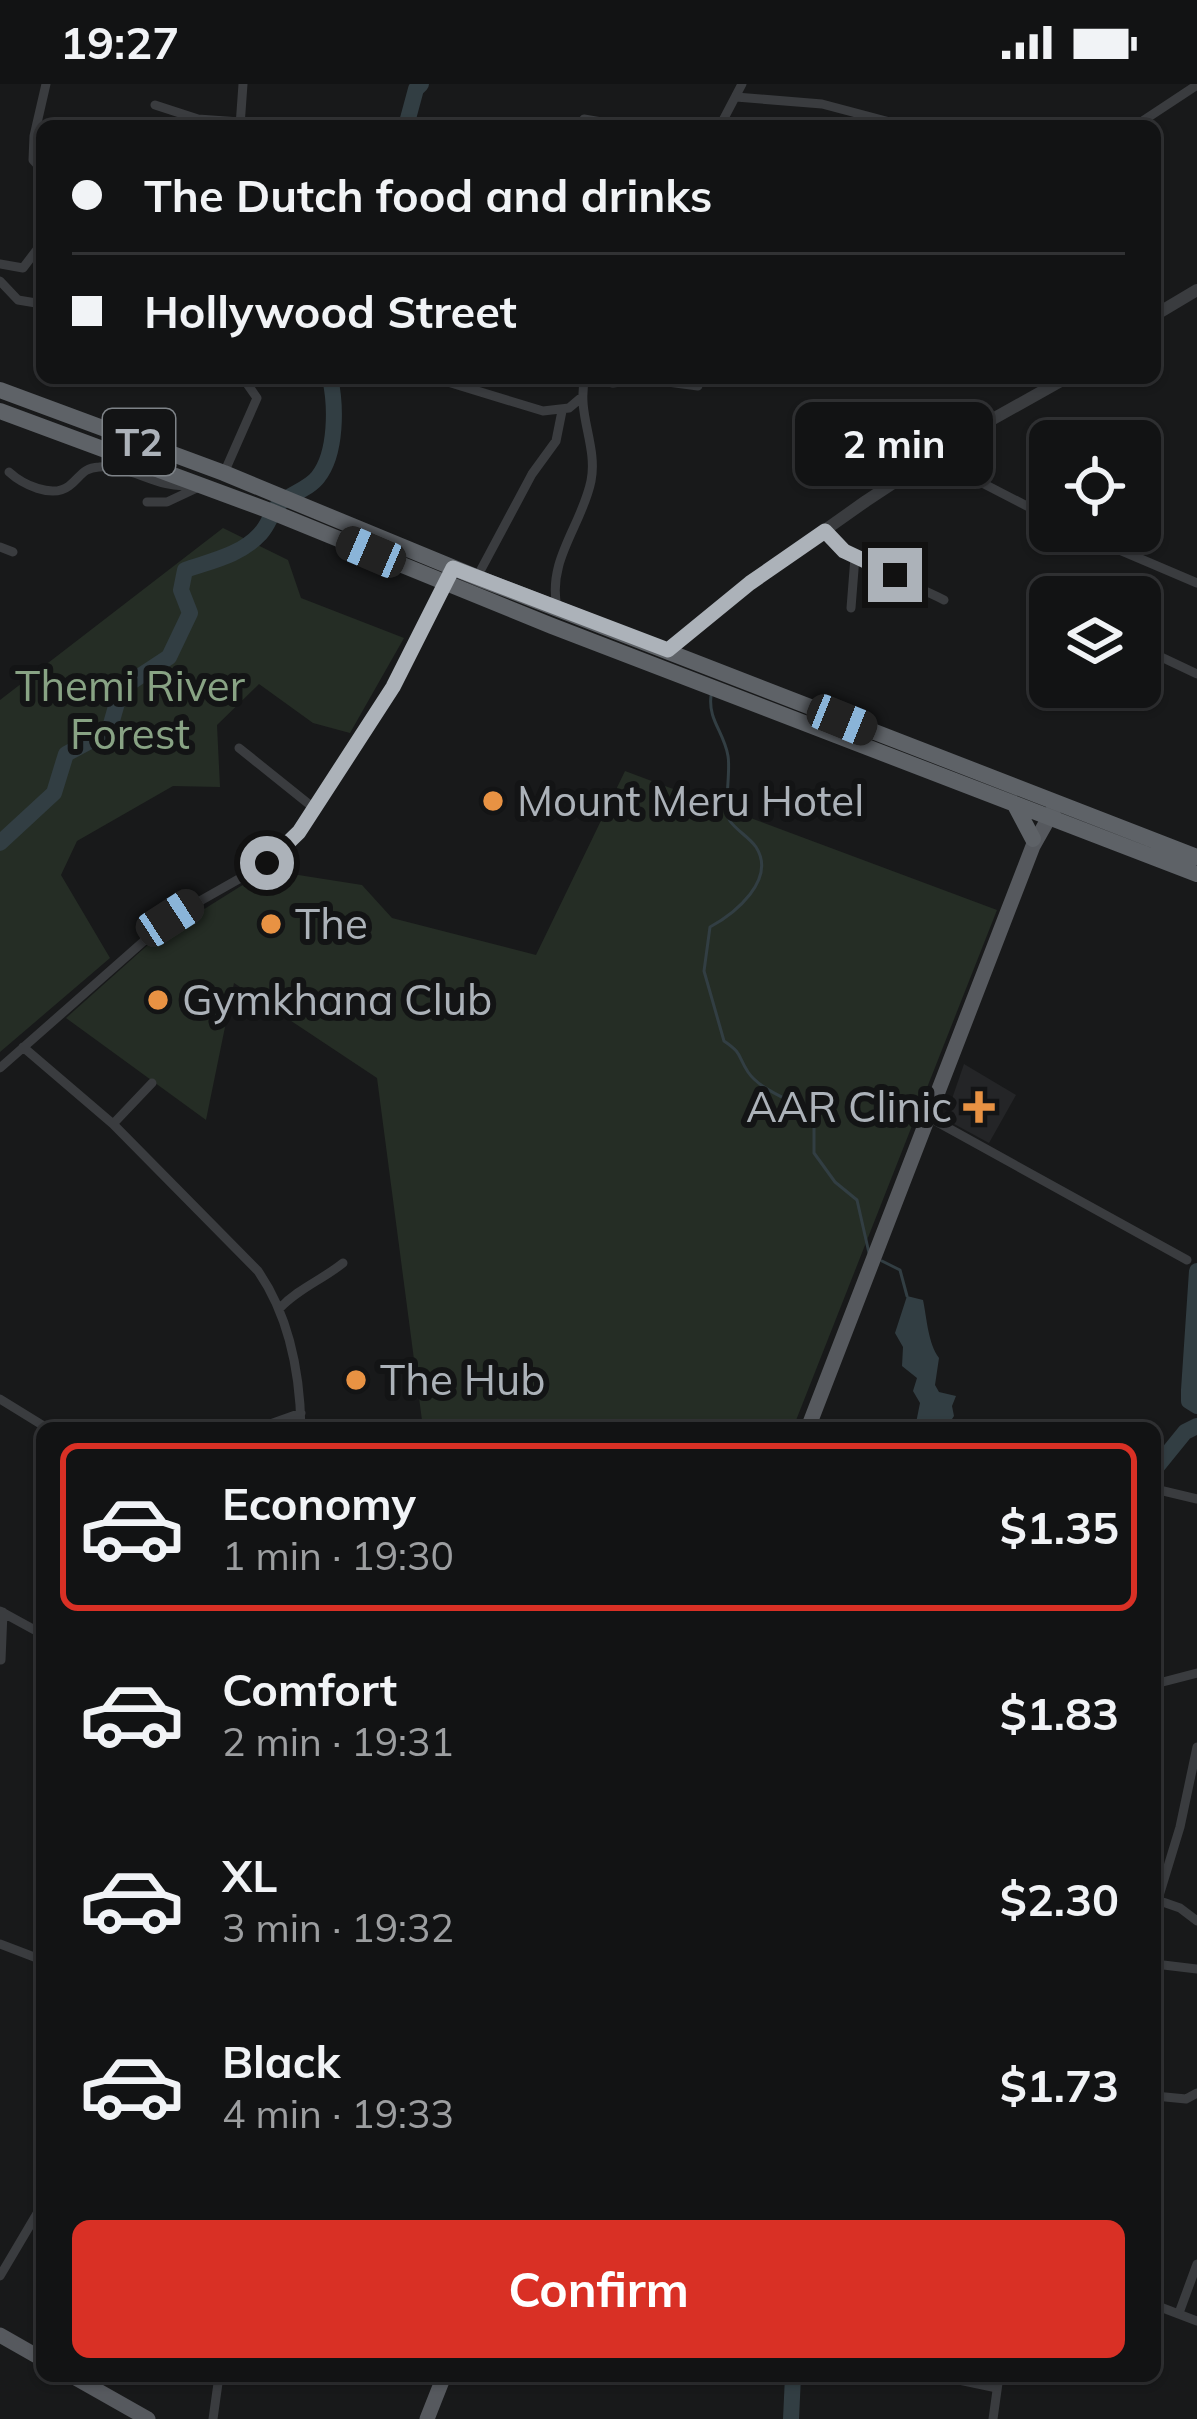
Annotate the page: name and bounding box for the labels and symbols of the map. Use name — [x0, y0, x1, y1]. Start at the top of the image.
callout: 2 min — [796, 401, 994, 485]
road number: T2 — [103, 409, 175, 475]
car — [331, 521, 411, 583]
route end — [868, 548, 922, 602]
park label: Themi River Forest — [15, 659, 246, 760]
car — [802, 690, 882, 750]
place label: Mount Meru Hotel — [517, 774, 864, 827]
marker: Mount Meru Hotel — [480, 788, 506, 814]
route start — [240, 836, 294, 890]
car — [130, 883, 210, 953]
place label: The — [295, 897, 368, 950]
marker: The — [258, 911, 284, 937]
place label: Gymkhana Club — [182, 973, 492, 1026]
marker: Gymkhana Club — [145, 987, 171, 1013]
place label: AAR Clinic — [746, 1080, 952, 1133]
marker: AAR Clinic — [963, 1091, 995, 1123]
place label: The Hub — [380, 1353, 545, 1406]
marker: The Hub — [343, 1367, 369, 1393]

